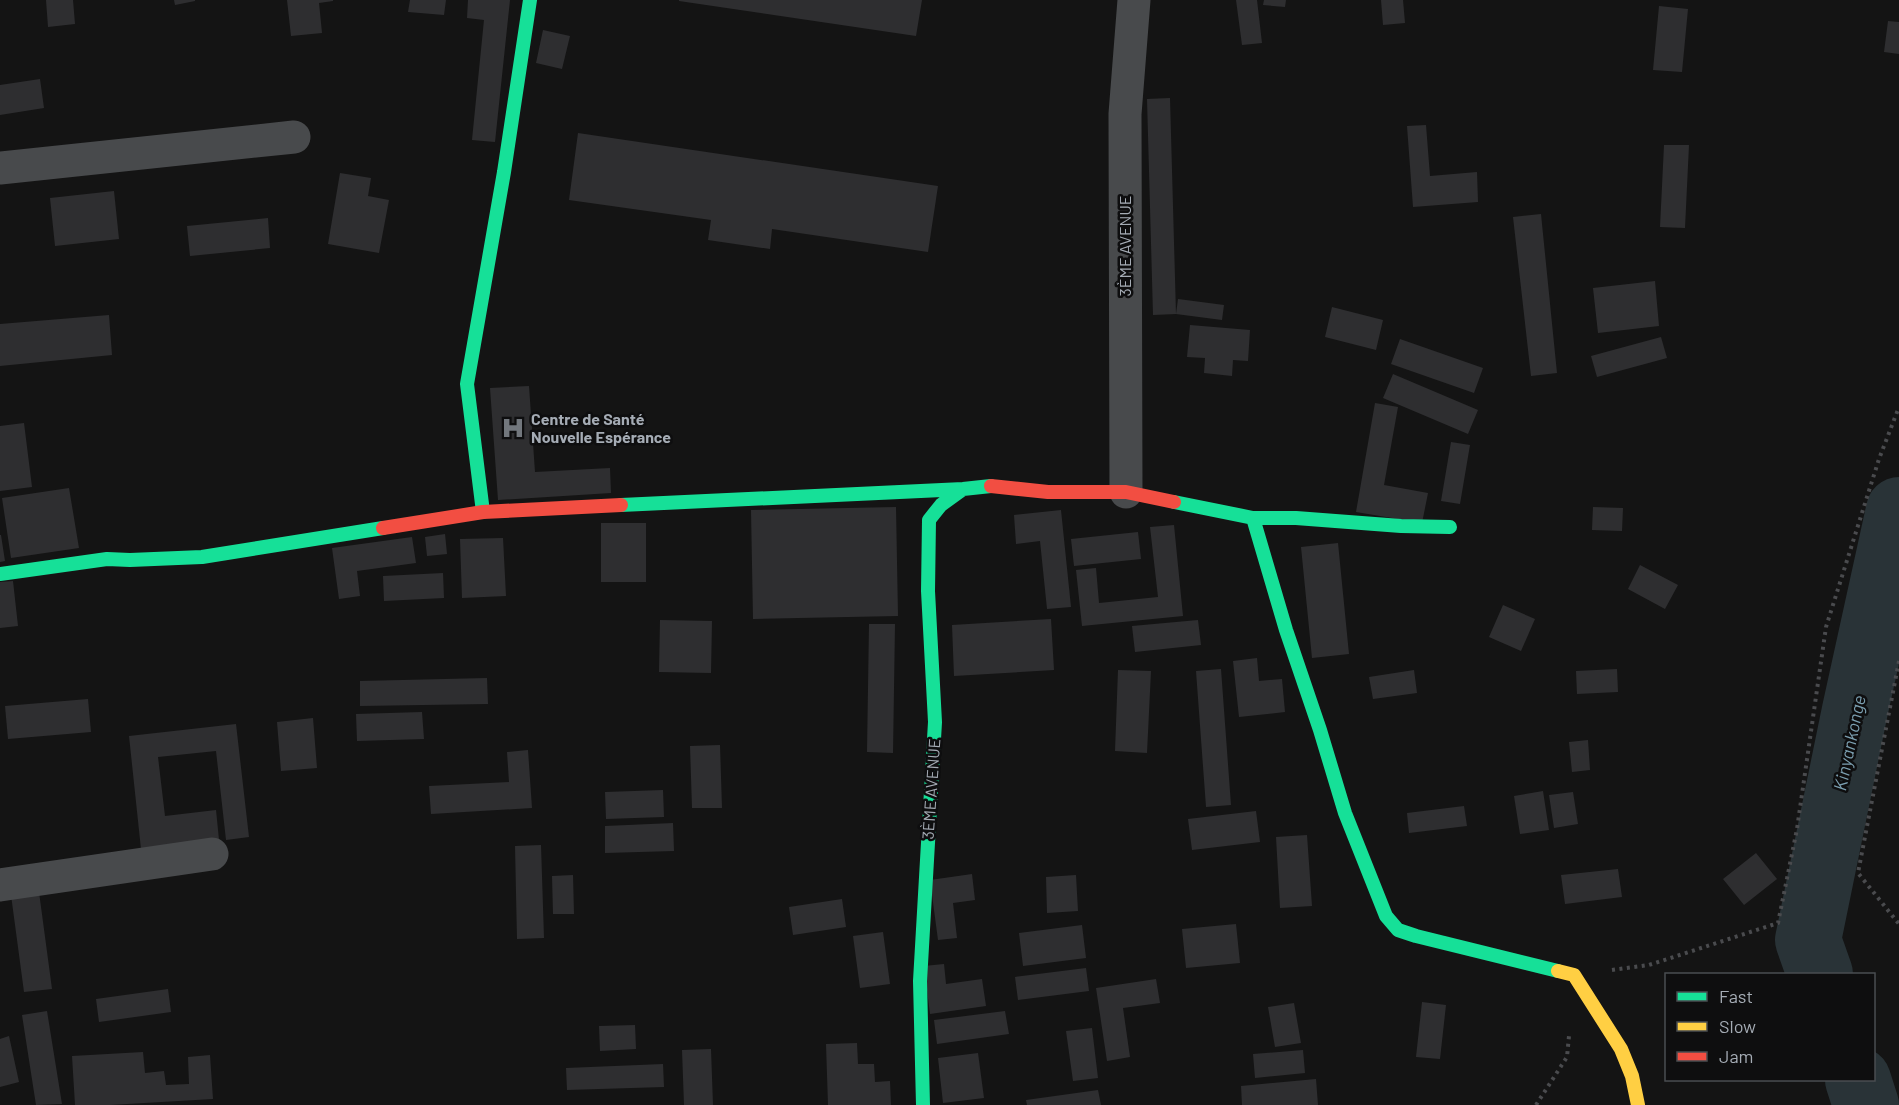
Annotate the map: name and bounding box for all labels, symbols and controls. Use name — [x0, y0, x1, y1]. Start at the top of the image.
street label: 3ÈME AVENUE — [1115, 196, 1134, 296]
place label: Centre de Santé Nouvelle Espérance — [531, 409, 671, 446]
hospital icon: Centre de Santé Nouvelle Espérance — [500, 415, 526, 441]
water label: Kinyankonge — [1828, 693, 1870, 792]
street label: 3ÈME AVENUE — [918, 738, 943, 840]
legend — [1665, 973, 1875, 1081]
text: Fast — [1719, 985, 1753, 1007]
text: Slow — [1719, 1015, 1756, 1037]
text: Jam — [1719, 1045, 1753, 1067]

